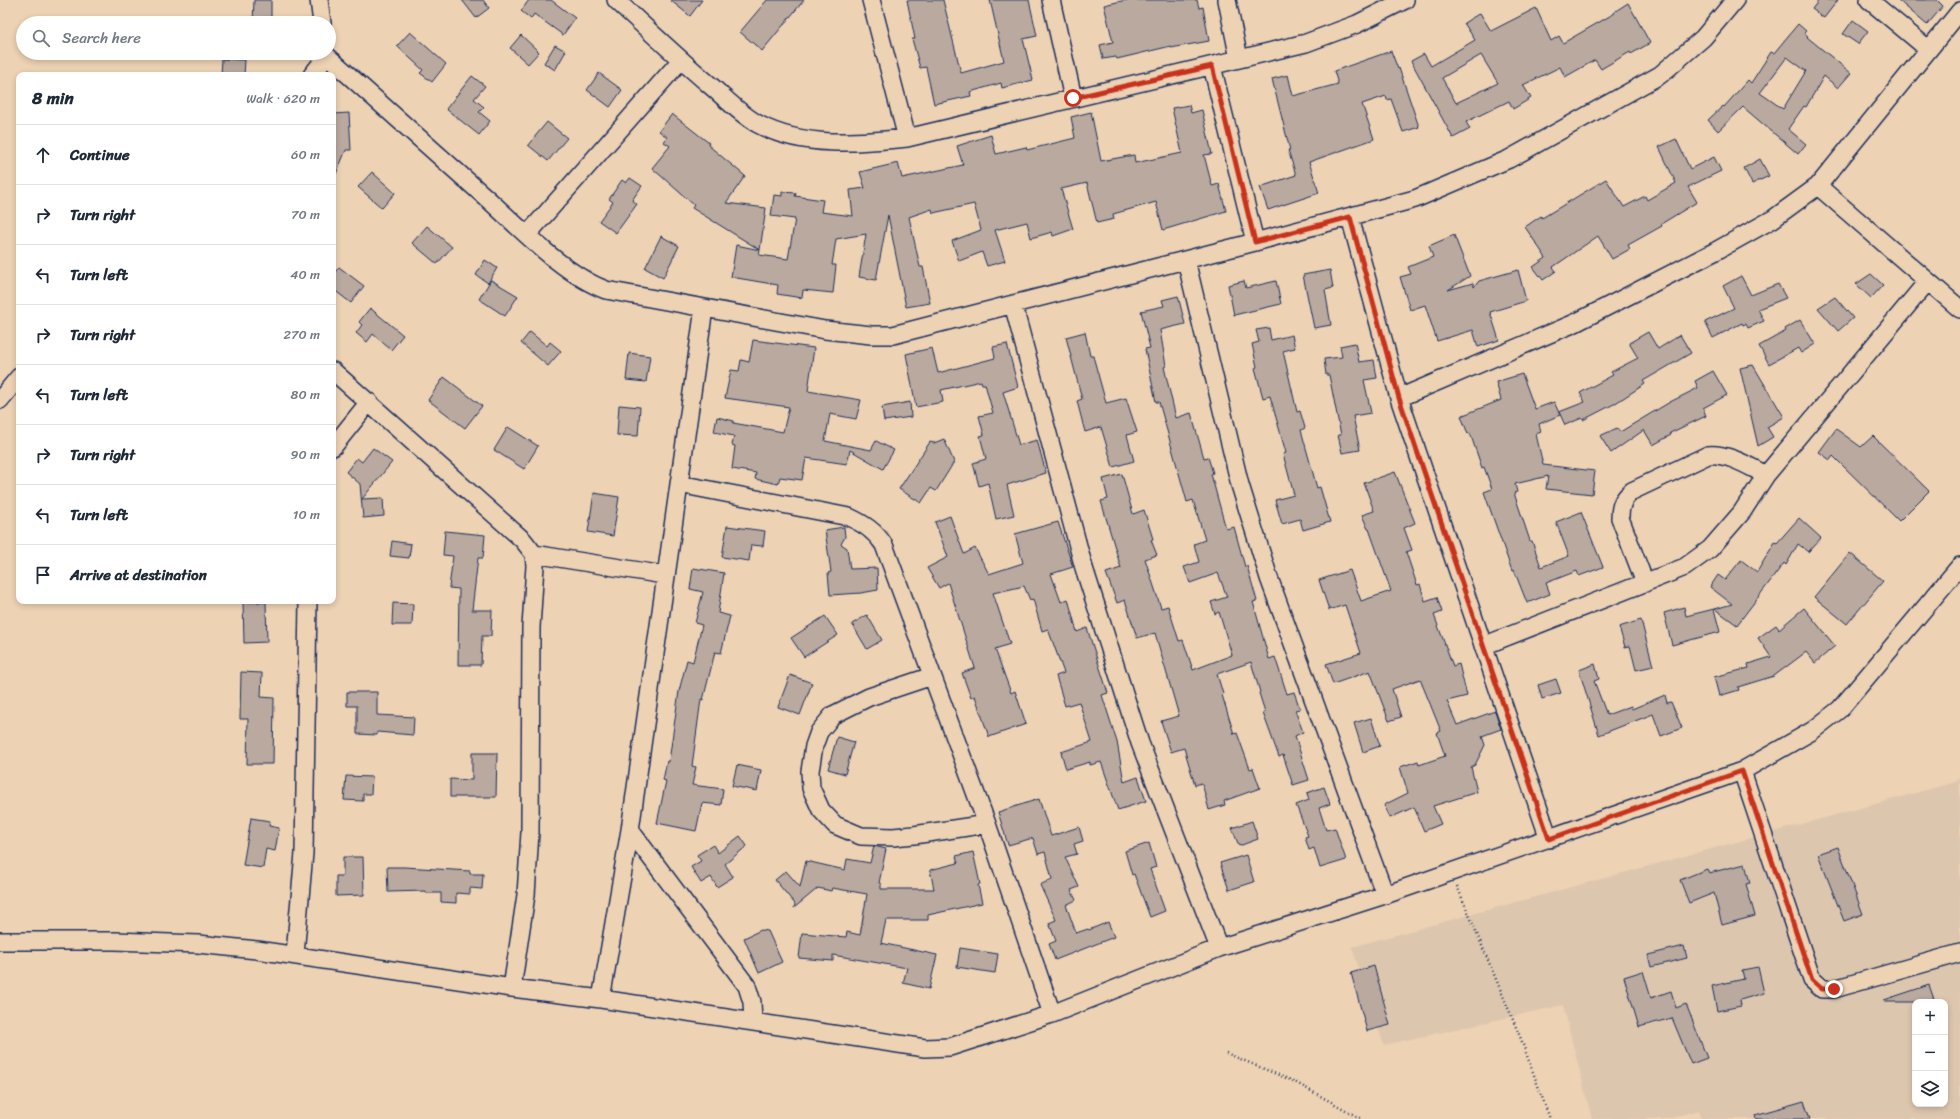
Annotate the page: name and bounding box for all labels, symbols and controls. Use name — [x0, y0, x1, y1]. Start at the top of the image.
search box — [16, 16, 336, 60]
text: Search here — [62, 25, 141, 51]
icon: search — [30, 27, 52, 49]
text: 8 min — [32, 83, 74, 113]
text: Walk · 620 m — [246, 87, 320, 110]
route start — [1064, 89, 1082, 107]
text: Continue — [70, 142, 130, 168]
text: 60 m — [291, 143, 320, 166]
icon: ahead — [32, 144, 54, 166]
text: Turn right — [70, 202, 135, 228]
text: 70 m — [291, 203, 320, 226]
icon: right — [32, 204, 54, 226]
text: Turn left — [70, 262, 128, 288]
text: 40 m — [290, 263, 320, 286]
icon: left — [32, 264, 54, 286]
text: Turn right — [70, 322, 135, 348]
text: 270 m — [283, 323, 320, 346]
icon: right — [32, 324, 54, 346]
text: Turn left — [70, 382, 128, 408]
text: 80 m — [291, 383, 320, 406]
icon: left — [32, 384, 54, 406]
text: Turn right — [70, 442, 135, 468]
text: 90 m — [290, 443, 320, 466]
icon: right — [32, 444, 54, 466]
text: Turn left — [70, 502, 128, 528]
text: 10 m — [293, 503, 320, 526]
icon: left — [32, 504, 54, 526]
text: Arrive at destination — [70, 562, 207, 588]
icon: arrive — [32, 564, 54, 586]
route end — [1825, 980, 1843, 998]
map controls — [1912, 999, 1948, 1107]
button: + — [1912, 999, 1948, 1035]
button: − — [1912, 1035, 1948, 1071]
button: layers — [1912, 1071, 1948, 1107]

